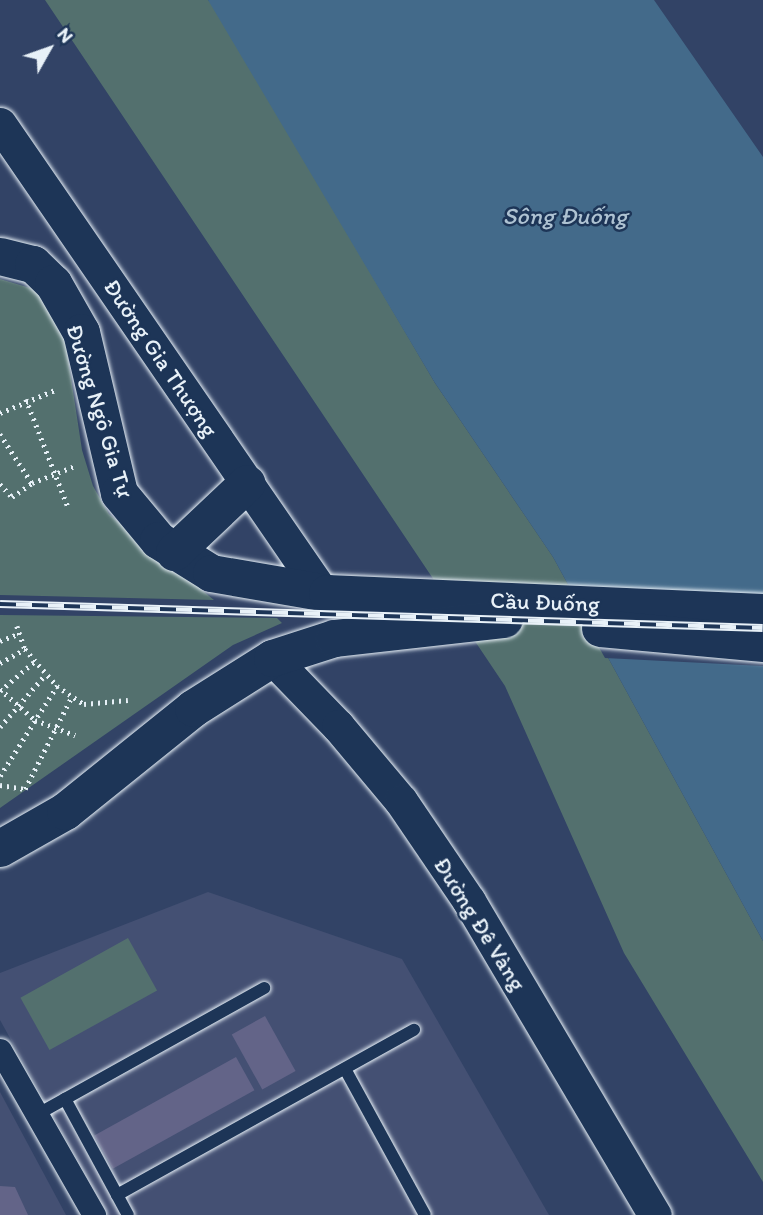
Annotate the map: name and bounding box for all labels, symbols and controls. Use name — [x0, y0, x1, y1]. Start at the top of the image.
north arrow — [14, 14, 84, 84]
text: N — [53, 23, 78, 47]
water label: Sông Đuống — [503, 202, 627, 230]
street label: Đường Gia Thượng — [98, 274, 224, 442]
street label: Đường Ngô Gia Tự — [61, 322, 139, 500]
street label: Cầu Đuống — [490, 586, 600, 618]
street label: Đường Đê Vàng — [428, 852, 532, 996]

